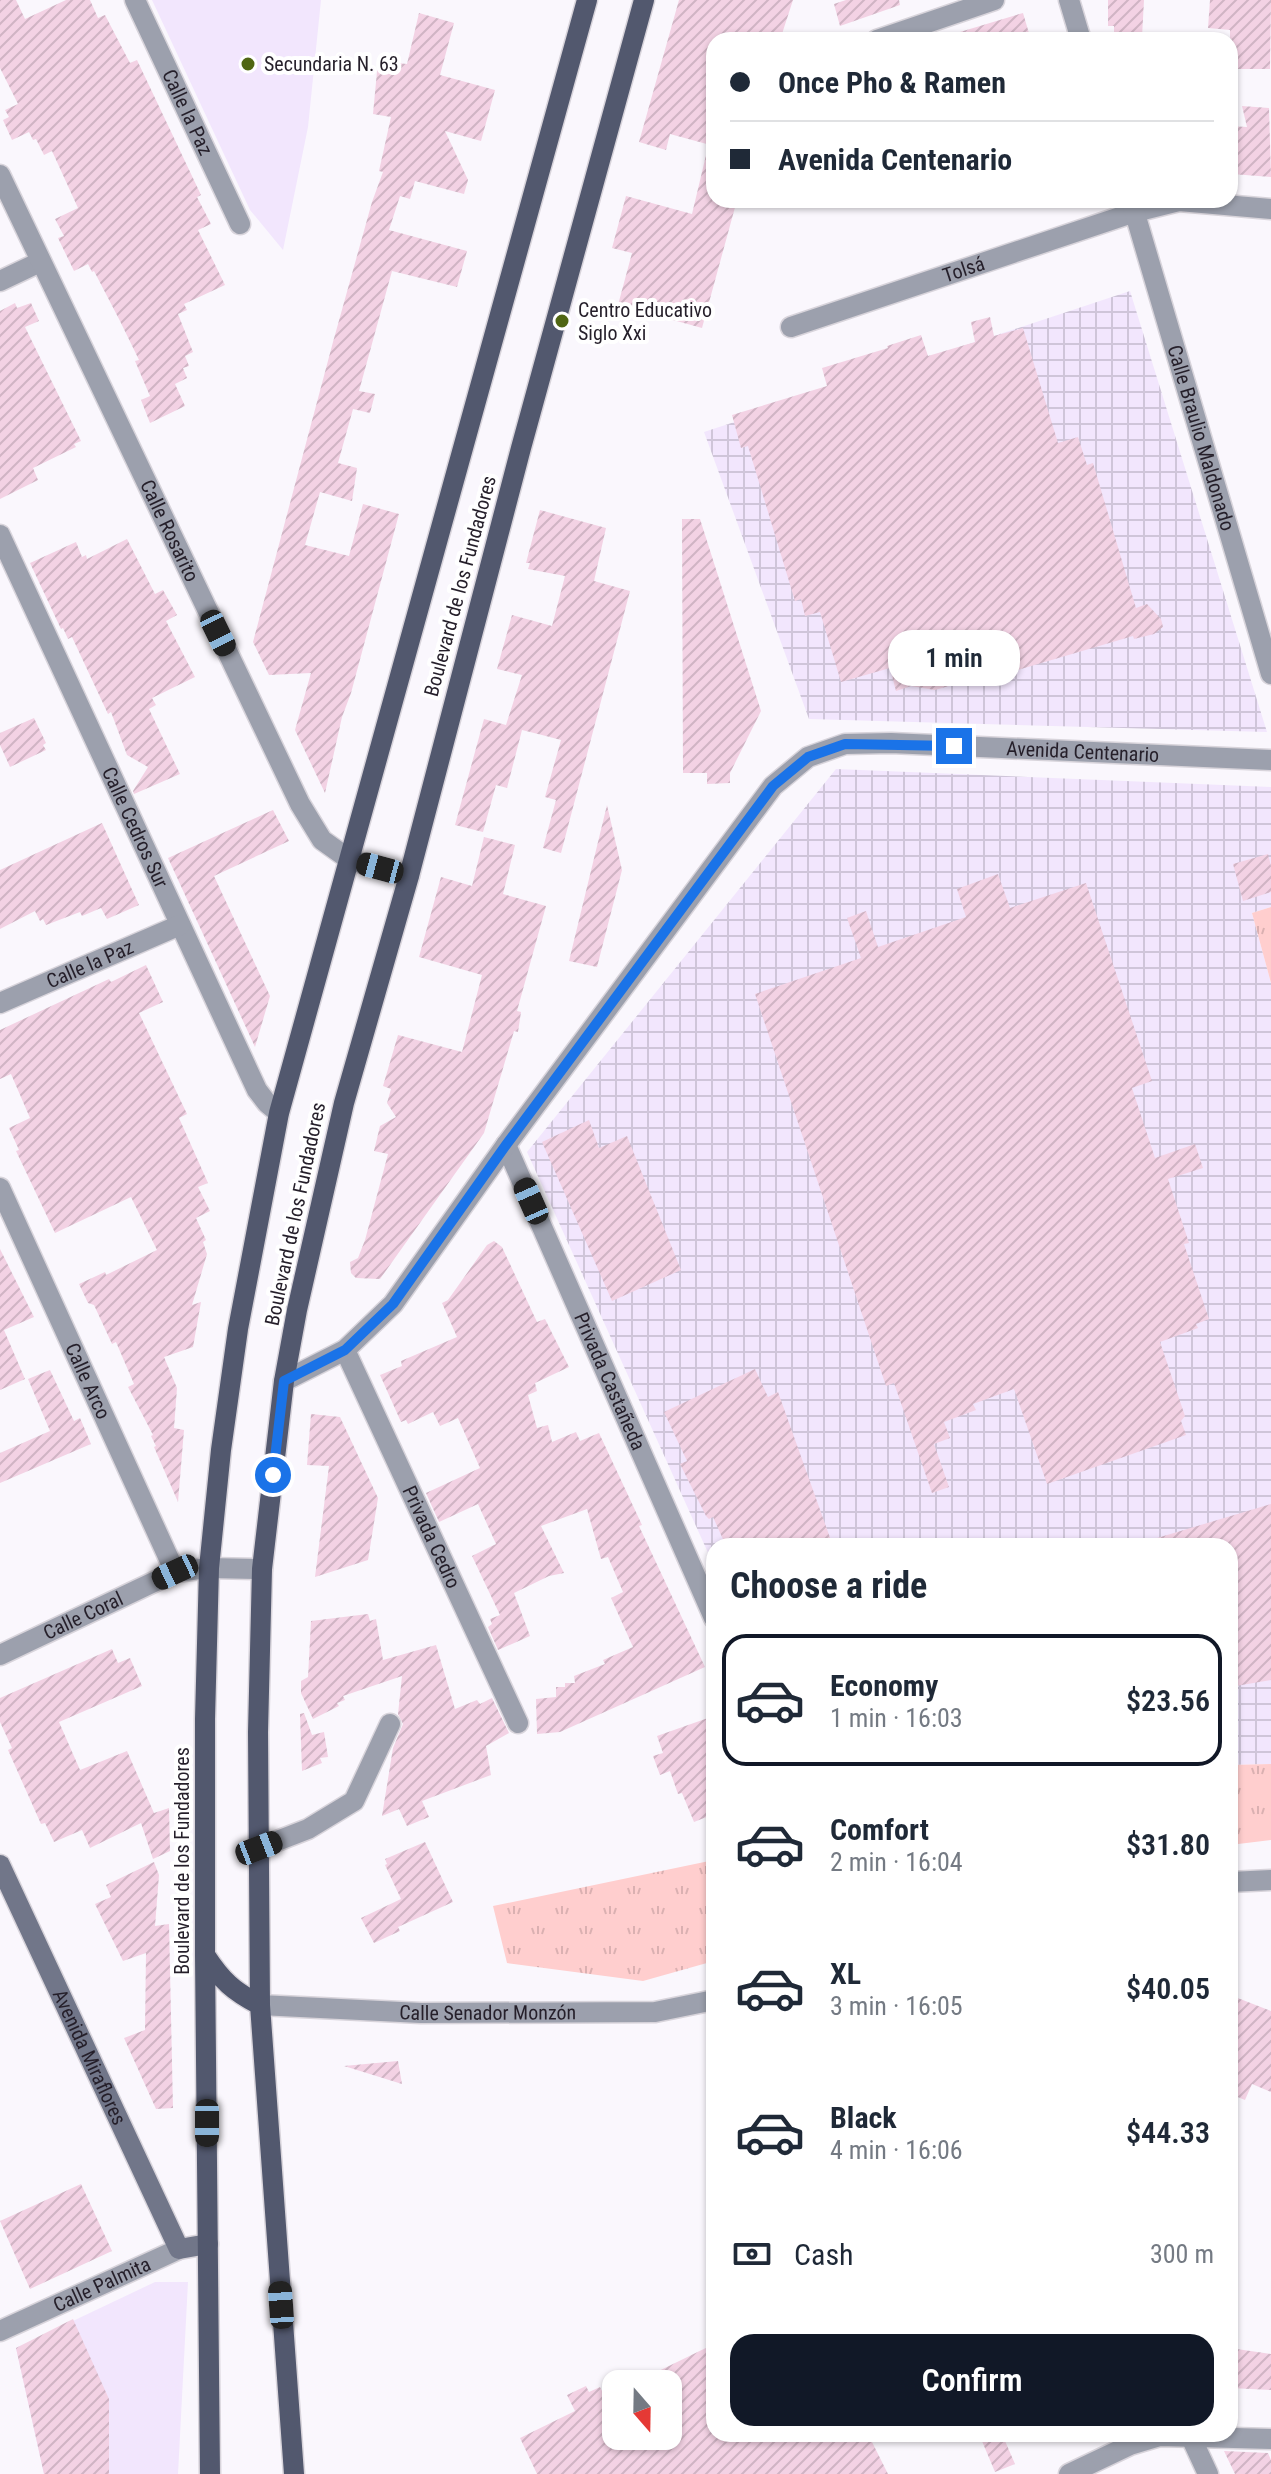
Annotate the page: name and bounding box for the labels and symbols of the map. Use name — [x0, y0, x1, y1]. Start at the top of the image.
place label: Secundaria N. 63 — [264, 52, 399, 76]
marker: Secundaria N. 63 — [239, 55, 257, 73]
street label: Calle la Paz — [157, 65, 218, 159]
street label: Tolsá — [940, 251, 988, 287]
place label: Centro Educativo Siglo Xxi — [578, 298, 712, 345]
marker: Centro Educativo Siglo Xxi — [553, 312, 571, 330]
street label: Calle Braulio Maldonado — [1163, 342, 1240, 533]
street label: Boulevard de los Fundadores — [419, 473, 501, 699]
street label: Calle Rosarito — [135, 476, 204, 585]
car — [197, 606, 239, 660]
callout: 1 min — [888, 630, 1020, 686]
route end — [936, 728, 972, 764]
street label: Avenida Centenario — [1006, 736, 1160, 767]
street label: Calle Cedros Sur — [97, 763, 174, 891]
car — [354, 850, 406, 886]
street label: Calle la Paz — [43, 935, 137, 993]
street label: Boulevard de los Fundadores — [260, 1100, 330, 1328]
car — [510, 1174, 552, 1228]
street label: Privada Castañeda — [569, 1309, 651, 1454]
street label: Calle Arco — [60, 1339, 116, 1423]
route start — [255, 1457, 291, 1493]
street label: Privada Cedro — [398, 1482, 466, 1592]
car — [148, 1551, 202, 1593]
street label: Calle Coral — [39, 1586, 127, 1645]
street label: Boulevard de los Fundadores — [170, 1747, 194, 1975]
car — [232, 1828, 286, 1868]
street label: Avenida Miraflores — [48, 1986, 131, 2129]
street label: Calle Senador Monzón — [399, 2000, 576, 2025]
car — [195, 2099, 219, 2147]
street label: Calle Palmita — [49, 2252, 154, 2317]
car — [267, 2280, 295, 2330]
north arrow — [602, 2370, 682, 2450]

